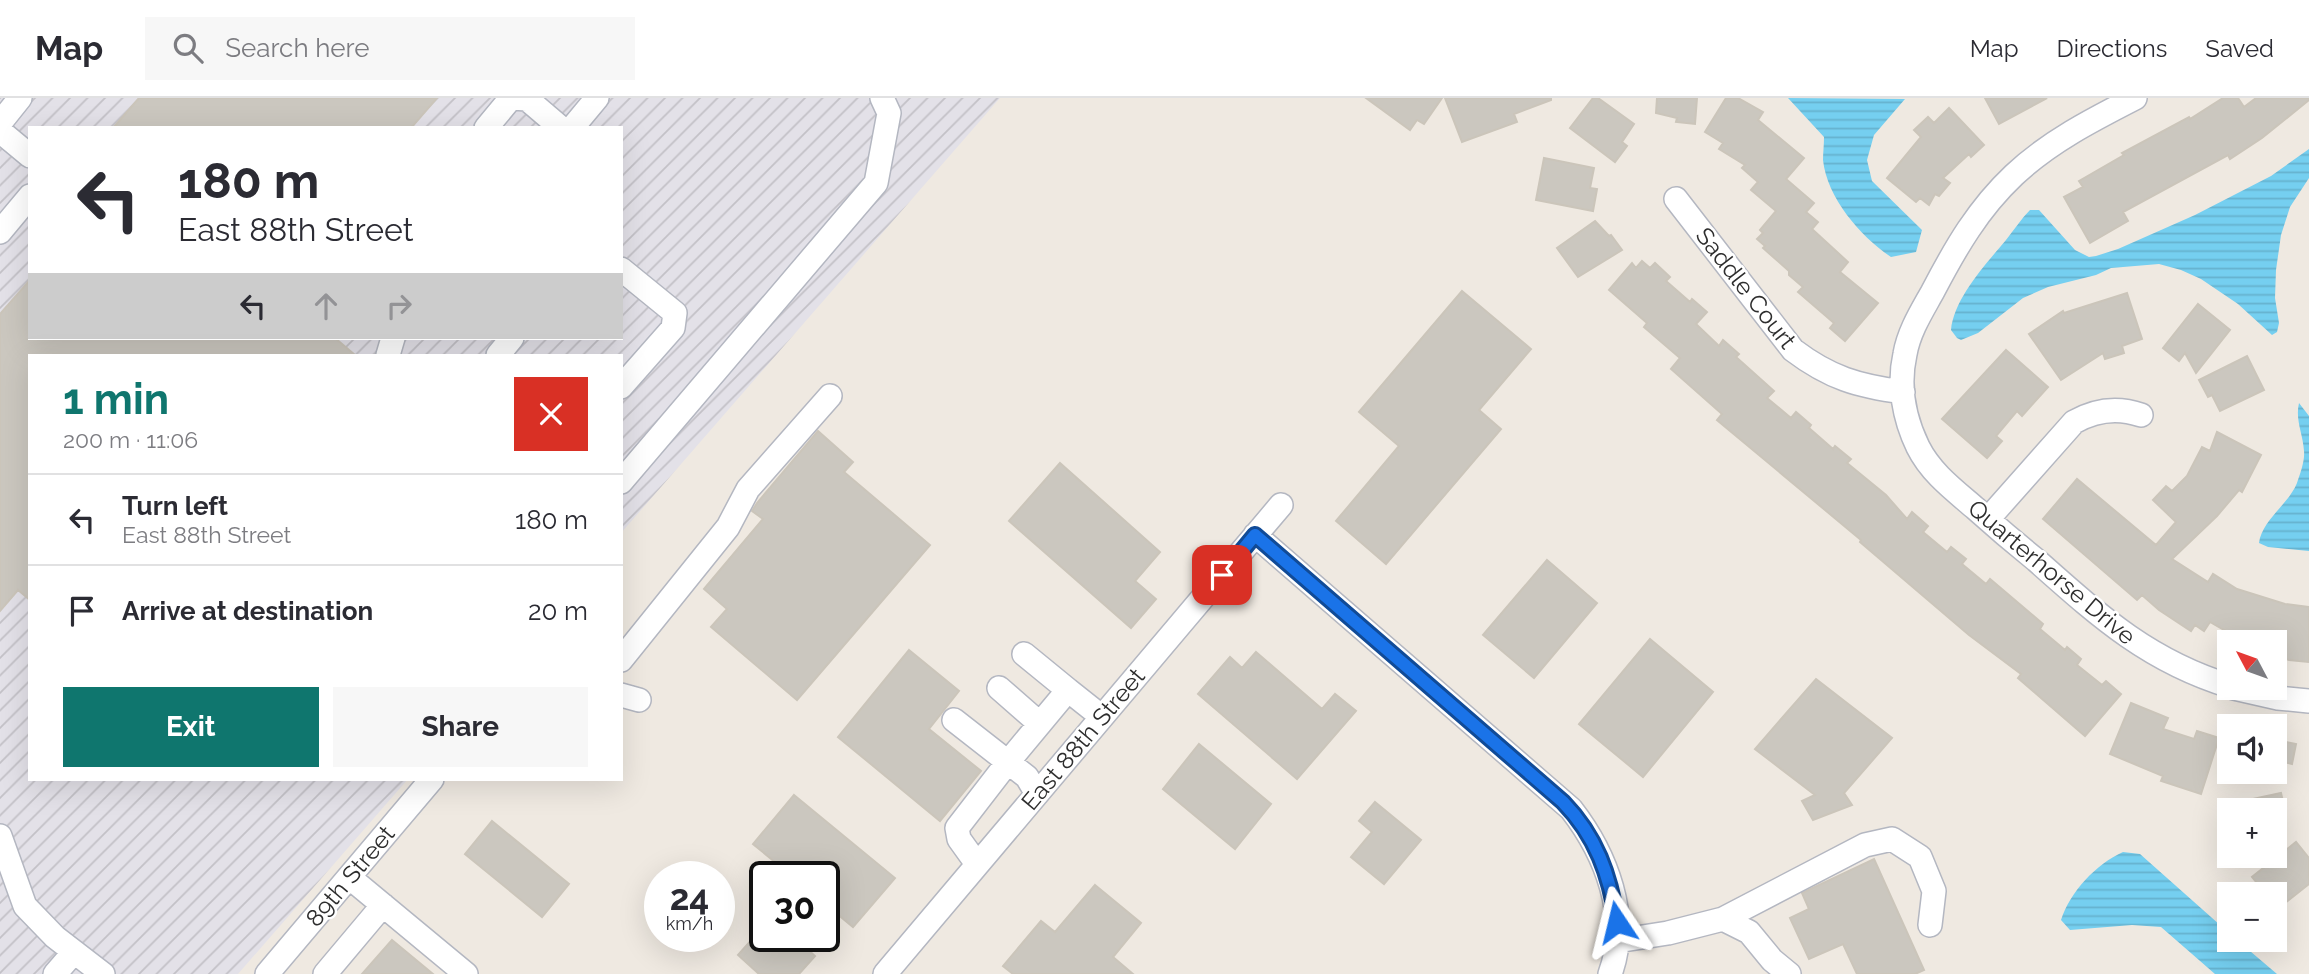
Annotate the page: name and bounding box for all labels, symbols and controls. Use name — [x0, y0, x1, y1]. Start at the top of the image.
search box — [145, 17, 635, 80]
text: Map — [35, 29, 103, 68]
icon: search — [169, 29, 207, 67]
text: Search here — [225, 33, 370, 63]
text: Map — [1970, 34, 2019, 63]
text: Directions — [2057, 34, 2167, 63]
text: Saved — [2205, 34, 2274, 63]
text: 180 m — [178, 152, 319, 209]
icon: left — [63, 154, 154, 245]
text: East 88th Street — [178, 211, 413, 248]
street label: Saddle Court — [1690, 222, 1802, 354]
icon: left — [234, 287, 272, 325]
icon: ahead — [307, 287, 345, 325]
icon: right — [380, 287, 418, 325]
text: 1 min — [63, 375, 169, 424]
button: close — [514, 377, 588, 451]
text: 200 m · 11:06 — [63, 426, 198, 453]
text: Turn left — [122, 491, 228, 521]
street label: Quarterhorse Drive — [1962, 493, 2142, 651]
icon: left — [63, 501, 101, 539]
text: 180 m — [515, 505, 588, 535]
text: East 88th Street — [122, 521, 291, 548]
pin — [1192, 545, 1252, 605]
icon: arrive — [1203, 556, 1241, 594]
icon: arrive — [63, 592, 101, 630]
text: Arrive at destination — [122, 596, 373, 626]
text: 20 m — [528, 596, 588, 626]
north arrow — [2217, 630, 2287, 700]
map controls — [2217, 630, 2287, 952]
street label: East 88th Street — [1015, 662, 1151, 816]
button: Exit — [63, 687, 319, 767]
button: Share — [333, 687, 588, 767]
button: sound — [2217, 714, 2287, 784]
button: + — [2217, 798, 2287, 868]
street label: 89th Street — [299, 820, 401, 932]
speed limit sign: 30 — [749, 861, 840, 952]
text: 24 — [670, 877, 709, 918]
button: − — [2217, 882, 2287, 952]
position arrow — [1580, 885, 1654, 959]
text: km/h — [666, 913, 713, 934]

